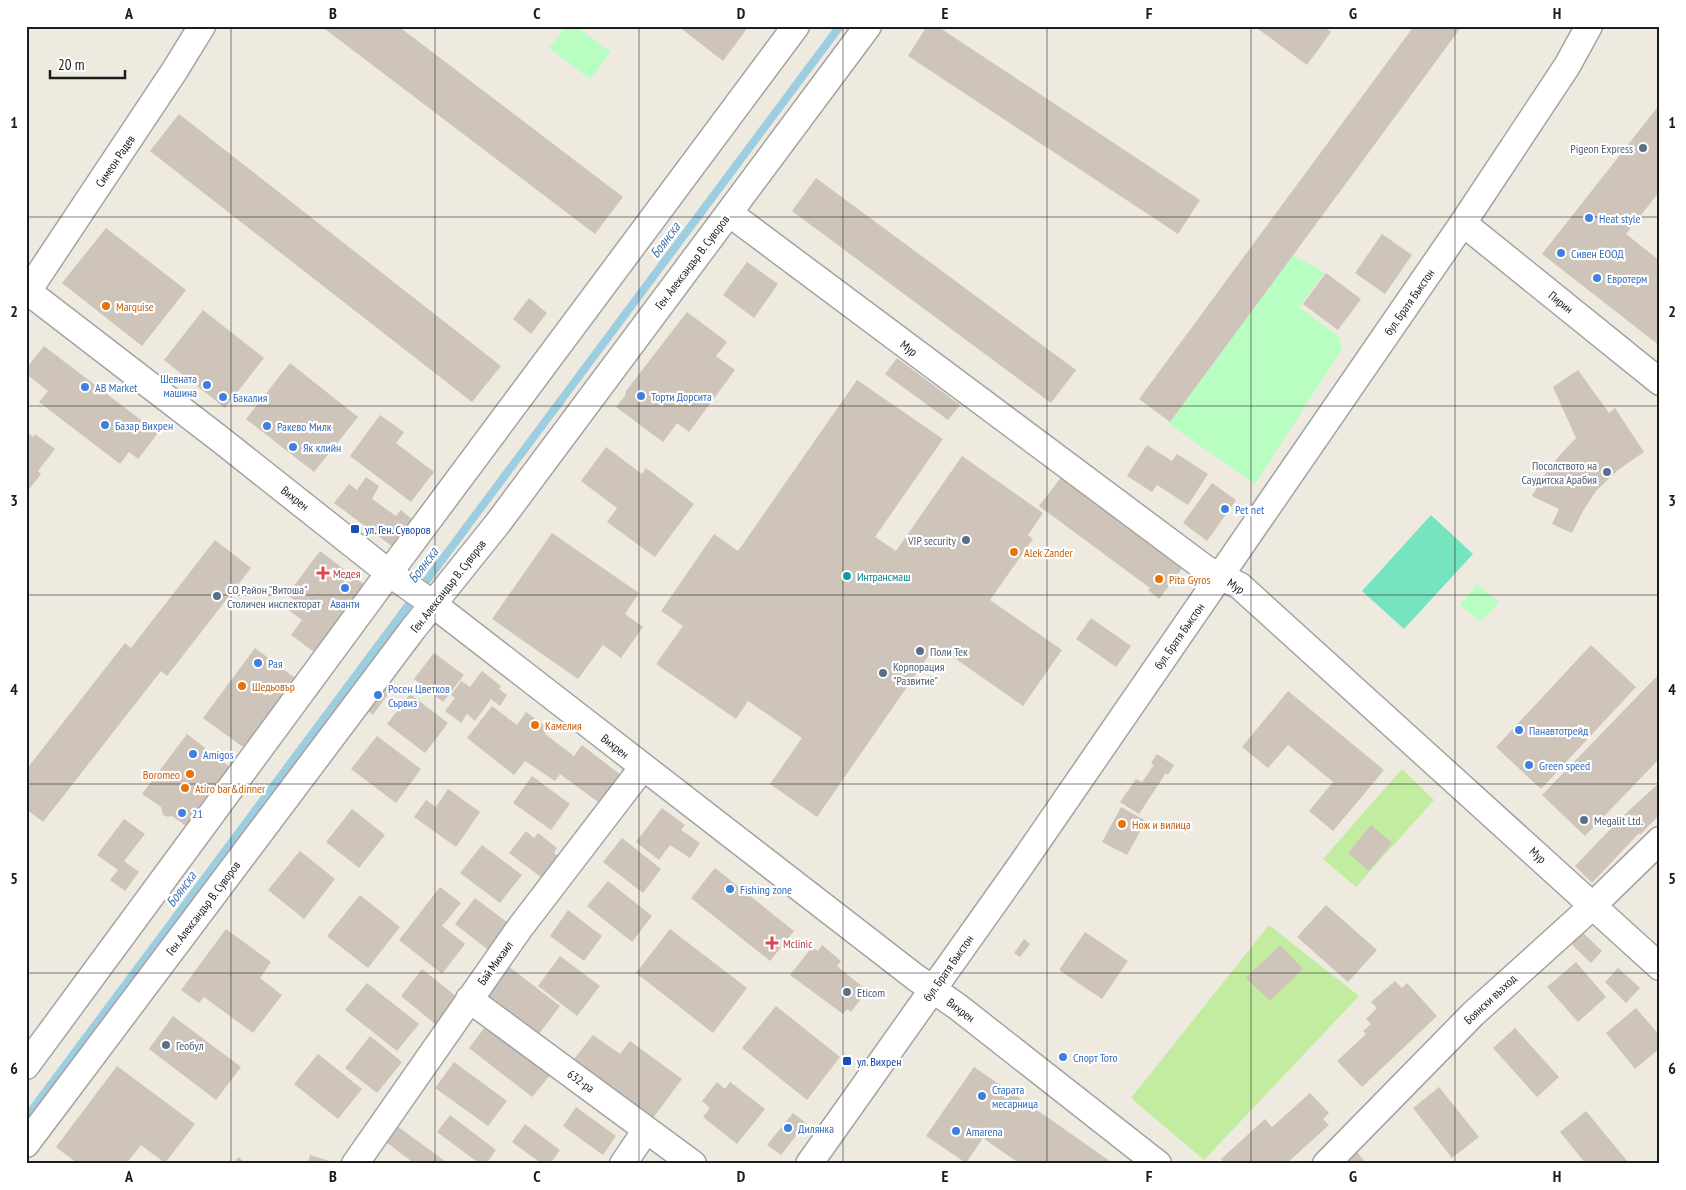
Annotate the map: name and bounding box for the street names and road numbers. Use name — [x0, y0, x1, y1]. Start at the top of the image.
street label: Симеон Радев — [92, 132, 138, 190]
street label: Ген. Александър В. Суворов — [652, 212, 732, 312]
street label: бул. Братя Бъкстон — [1381, 266, 1437, 338]
street label: Пирин — [1546, 288, 1576, 316]
street label: Мур — [898, 337, 920, 359]
street label: Вихрен — [278, 482, 312, 514]
street label: Ген. Александър В. Суворов — [407, 536, 489, 635]
street label: Мур — [1225, 575, 1247, 597]
street label: бул. Братя Бъкстон — [1151, 600, 1207, 672]
street label: Вихрен — [598, 730, 632, 762]
street label: Мур — [1527, 844, 1549, 866]
street label: Ген. Александър В. Суворов — [163, 858, 243, 958]
street label: бул. Братя Бъкстон — [920, 932, 976, 1004]
street label: Бай Михаил — [474, 938, 516, 988]
street label: Боянски възход — [1461, 970, 1520, 1027]
street label: Вихрен — [944, 995, 978, 1025]
street label: 632-ра — [565, 1066, 598, 1096]

